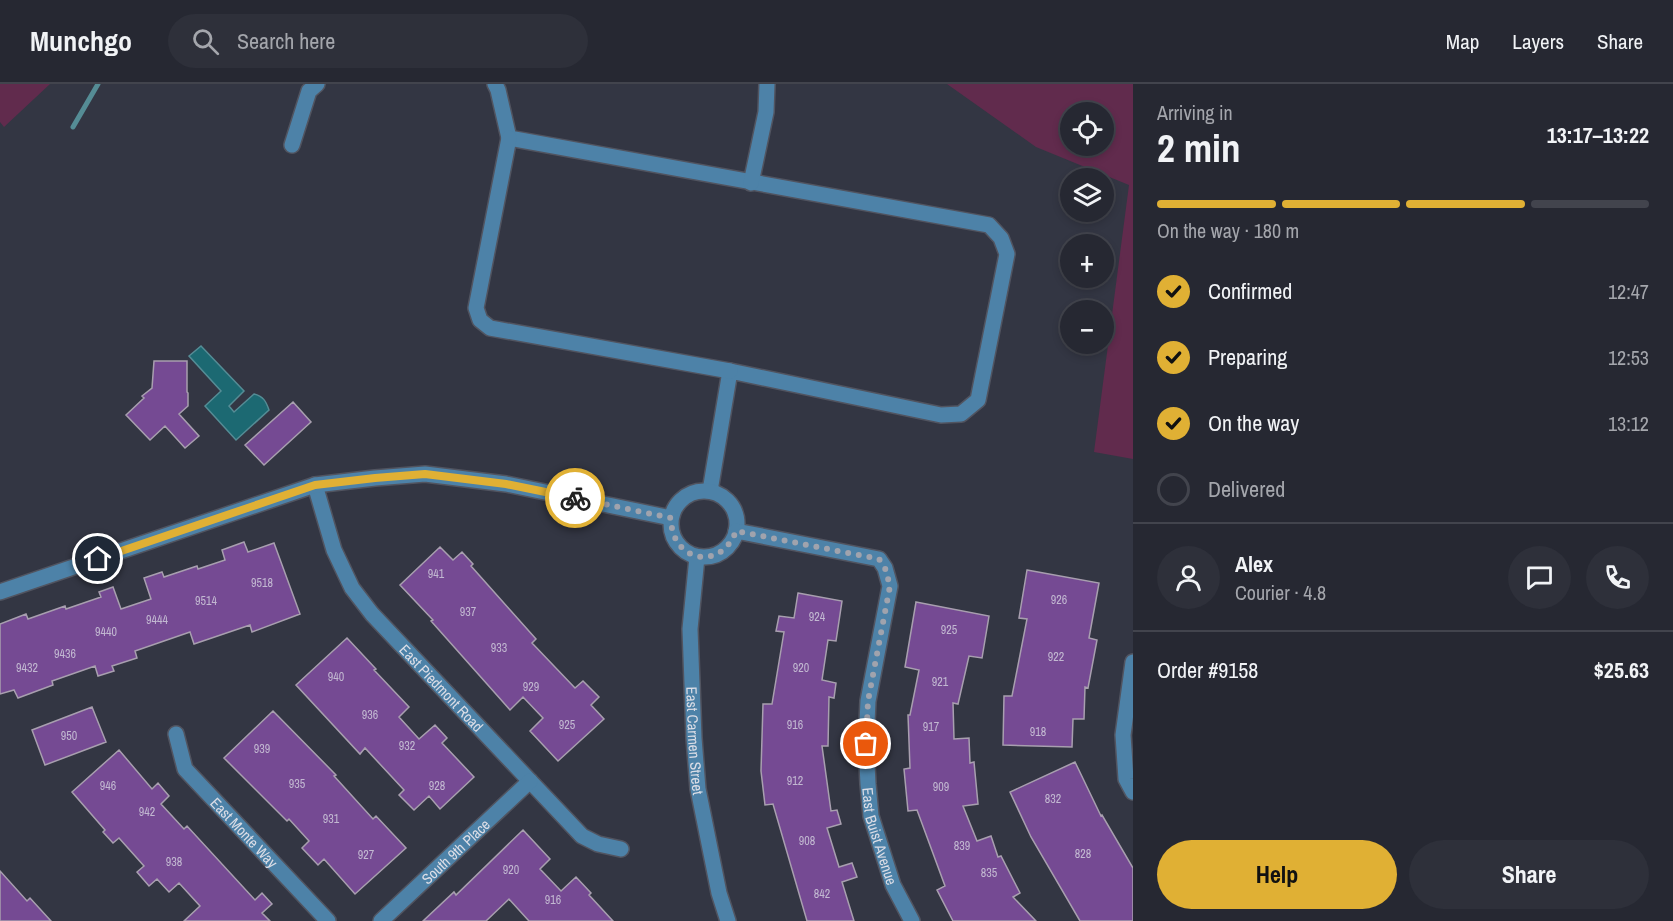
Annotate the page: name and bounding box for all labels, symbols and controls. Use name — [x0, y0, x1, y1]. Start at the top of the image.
search box — [168, 14, 588, 68]
text: Munchgo — [30, 22, 132, 60]
icon: search — [189, 25, 222, 58]
text: Search here — [237, 26, 335, 56]
text: Map — [1446, 27, 1479, 56]
text: Layers — [1512, 27, 1564, 56]
text: Share — [1597, 27, 1643, 56]
text: Arriving in — [1157, 99, 1233, 126]
map controls — [1060, 102, 1114, 354]
button: locate — [1060, 102, 1114, 156]
text: 13:17–13:22 — [1547, 120, 1649, 150]
text: 2 min — [1157, 122, 1241, 174]
button: layers — [1060, 168, 1114, 222]
text: On the way · 180 m — [1157, 217, 1299, 244]
button: + — [1060, 234, 1114, 288]
icon: check — [1157, 275, 1190, 308]
text: Confirmed — [1208, 276, 1292, 306]
text: 12:47 — [1608, 278, 1649, 305]
button: − — [1060, 300, 1114, 354]
icon: check — [1157, 341, 1190, 374]
text: Preparing — [1208, 342, 1287, 372]
text: 12:53 — [1608, 344, 1649, 371]
icon: check — [1157, 407, 1190, 440]
text: On the way — [1208, 408, 1299, 438]
text: 13:12 — [1608, 410, 1649, 437]
courier — [545, 468, 605, 528]
text: Delivered — [1208, 474, 1285, 504]
icon: bike — [559, 482, 592, 515]
pin — [72, 533, 123, 584]
icon: home — [81, 542, 114, 575]
button: person — [1157, 546, 1220, 609]
button: chat — [1508, 546, 1571, 609]
button: phone — [1586, 546, 1649, 609]
text: Alex — [1235, 549, 1273, 579]
house number: 941 — [428, 566, 445, 582]
house number: 9518 — [251, 575, 273, 591]
text: Courier · 4.8 — [1235, 579, 1326, 606]
house number: 926 — [1051, 592, 1067, 608]
house number: 9514 — [195, 593, 217, 609]
house number: 937 — [460, 604, 477, 620]
house number: 924 — [809, 609, 826, 625]
house number: 9444 — [146, 612, 168, 628]
house number: 925 — [941, 622, 958, 638]
house number: 9440 — [95, 624, 117, 640]
street label: East Piedmont Road — [395, 639, 488, 736]
house number: 933 — [491, 640, 507, 656]
house number: 9436 — [54, 646, 76, 662]
house number: 922 — [1048, 649, 1064, 665]
text: Order #9158 — [1157, 655, 1258, 685]
text: $25.63 — [1594, 655, 1649, 685]
house number: 9432 — [16, 660, 38, 676]
house number: 920 — [793, 660, 809, 676]
house number: 940 — [328, 669, 344, 685]
house number: 921 — [932, 674, 949, 690]
house number: 929 — [523, 679, 539, 695]
street label: East Carmen Street — [682, 686, 709, 797]
house number: 936 — [362, 707, 378, 723]
house number: 925 — [559, 717, 576, 733]
house number: 916 — [787, 717, 803, 733]
pin — [840, 718, 891, 769]
house number: 917 — [923, 719, 940, 735]
house number: 918 — [1030, 724, 1046, 740]
icon: bag — [849, 727, 882, 760]
house number: 950 — [61, 728, 77, 744]
house number: 932 — [399, 738, 415, 754]
house number: 939 — [254, 741, 270, 757]
house number: 912 — [787, 773, 803, 789]
house number: 935 — [289, 776, 306, 792]
house number: 946 — [100, 778, 116, 794]
house number: 928 — [429, 778, 445, 794]
house number: 909 — [933, 779, 949, 795]
street label: East Buist Avenue — [858, 786, 903, 888]
house number: 832 — [1045, 791, 1061, 807]
street label: East Monte Way — [206, 792, 284, 873]
house number: 942 — [139, 804, 155, 820]
house number: 931 — [323, 811, 340, 827]
street label: South 9th Place — [416, 814, 494, 889]
house number: 908 — [799, 833, 815, 849]
house number: 839 — [954, 838, 970, 854]
button: Help — [1157, 840, 1397, 909]
button: Share — [1409, 840, 1649, 909]
house number: 828 — [1075, 846, 1091, 862]
house number: 927 — [358, 847, 375, 863]
house number: 938 — [166, 854, 182, 870]
house number: 920 — [503, 862, 519, 878]
house number: 835 — [981, 865, 998, 881]
house number: 842 — [814, 886, 830, 902]
house number: 916 — [545, 892, 561, 908]

